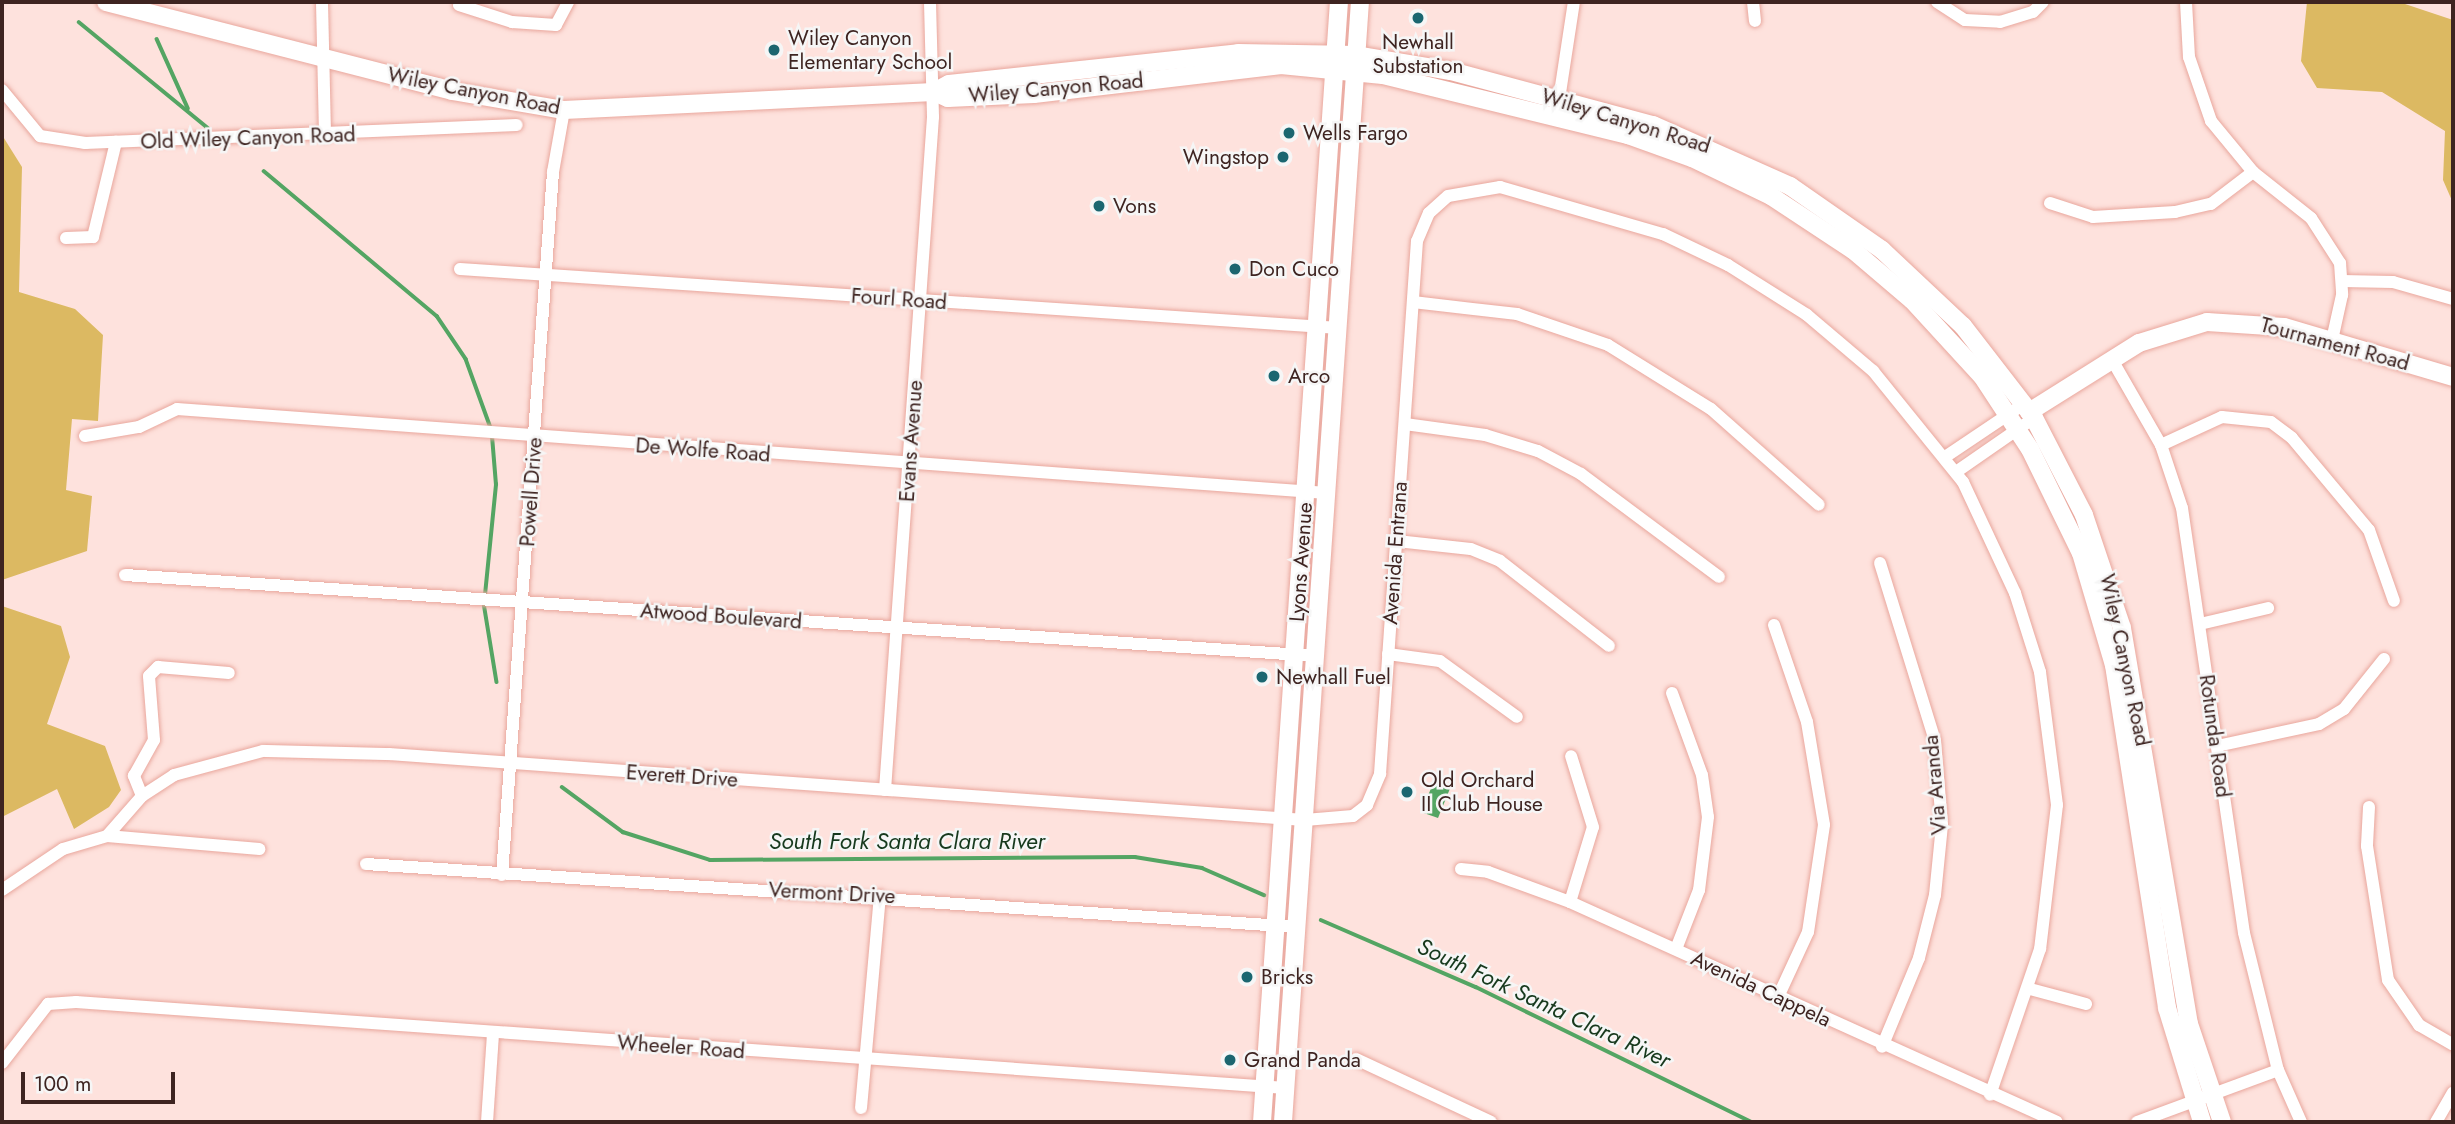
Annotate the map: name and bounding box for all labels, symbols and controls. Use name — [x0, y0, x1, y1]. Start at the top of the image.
marker: Newhall Substation — [1410, 10, 1426, 26]
place label: Wiley Canyon Elementary School — [788, 25, 952, 75]
place label: Newhall Substation — [1372, 29, 1464, 79]
marker: Wiley Canyon Elementary School — [766, 42, 782, 58]
street label: Wiley Canyon Road — [385, 62, 563, 120]
street label: Wiley Canyon Road — [967, 68, 1145, 108]
street label: Wiley Canyon Road — [1538, 83, 1714, 159]
place label: Wells Fargo — [1303, 120, 1408, 146]
street label: Old Wiley Canyon Road — [140, 122, 356, 154]
marker: Wells Fargo — [1281, 125, 1297, 141]
place label: Wingstop — [1183, 144, 1269, 170]
marker: Wingstop — [1275, 149, 1291, 165]
place label: Vons — [1113, 193, 1156, 219]
marker: Vons — [1091, 198, 1107, 214]
place label: Don Cuco — [1249, 256, 1339, 282]
marker: Don Cuco — [1227, 261, 1243, 277]
street label: Fourl Road — [850, 283, 948, 315]
street label: Tournament Road — [2258, 312, 2412, 376]
place label: Arco — [1288, 363, 1330, 389]
marker: Arco — [1266, 368, 1282, 384]
street label: Evans Avenue — [894, 379, 928, 503]
street label: De Wolfe Road — [635, 433, 771, 467]
street label: Powell Drive — [515, 437, 547, 547]
street label: Avenida Entrana — [1377, 481, 1413, 625]
street label: Lyons Avenue — [1284, 501, 1318, 623]
street label: Wiley Canyon Road — [2094, 572, 2156, 748]
street label: Atwood Boulevard — [639, 598, 803, 634]
place label: Newhall Fuel — [1276, 664, 1391, 690]
marker: Newhall Fuel — [1254, 669, 1270, 685]
street label: Rotunda Road — [2194, 673, 2236, 799]
street label: Via Aranda — [1918, 734, 1952, 836]
street label: Everett Drive — [625, 760, 739, 792]
place label: Old Orchard II Club House — [1421, 767, 1543, 817]
marker: Old Orchard II Club House — [1399, 784, 1415, 800]
water label: South Fork Santa Clara River — [769, 827, 1045, 855]
street label: Vermont Drive — [768, 877, 896, 909]
water label: South Fork Santa Clara River — [1413, 932, 1675, 1074]
street label: Avenida Cappela — [1687, 946, 1835, 1032]
place label: Bricks — [1261, 964, 1313, 990]
marker: Bricks — [1239, 969, 1255, 985]
street label: Wheeler Road — [616, 1030, 746, 1064]
place label: Grand Panda — [1244, 1047, 1361, 1073]
marker: Grand Panda — [1222, 1052, 1238, 1068]
scale bar — [24, 1058, 178, 1102]
text: 100 m — [34, 1069, 91, 1099]

